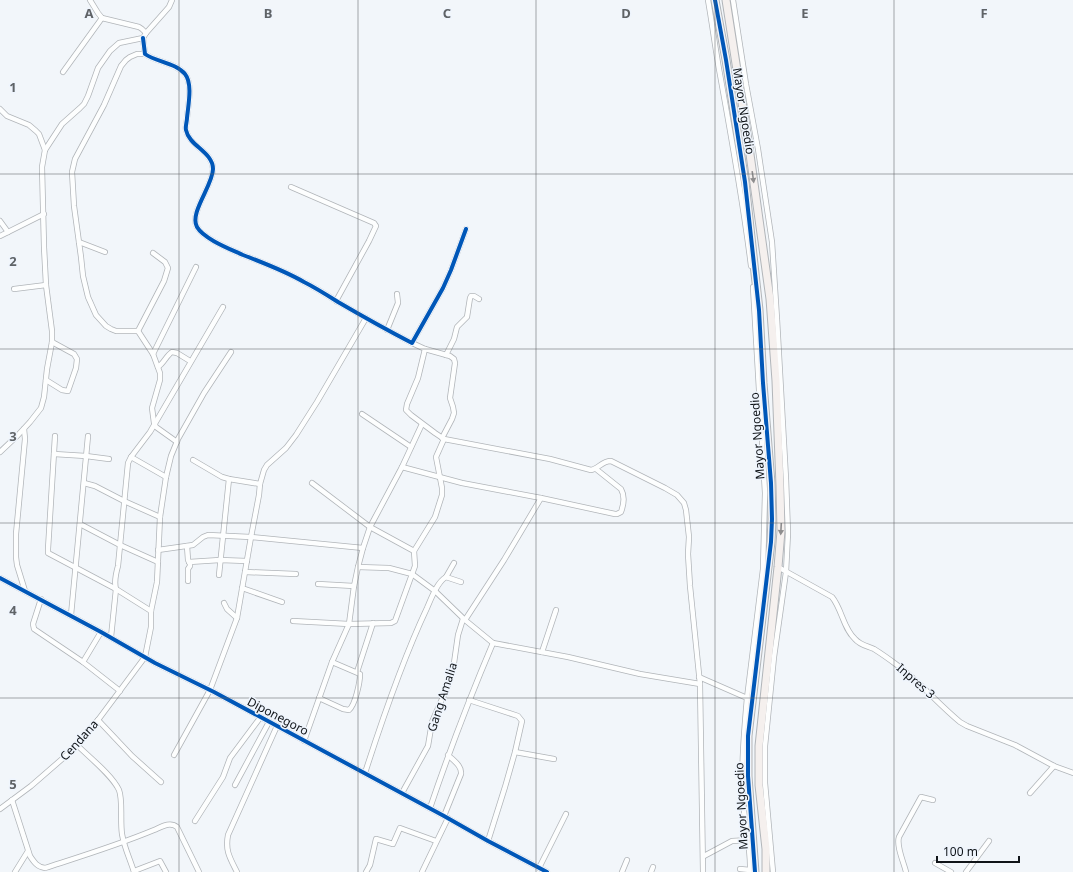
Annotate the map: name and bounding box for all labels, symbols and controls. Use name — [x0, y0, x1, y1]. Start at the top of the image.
text: A — [85, 4, 94, 22]
text: B — [264, 4, 272, 22]
text: C — [443, 4, 451, 22]
text: D — [621, 4, 631, 22]
text: E — [801, 4, 809, 22]
text: F — [980, 4, 988, 22]
street label: Mayor Ngoedio — [729, 67, 759, 155]
text: 1 — [9, 78, 17, 96]
one-way arrow — [750, 171, 756, 183]
text: 2 — [9, 252, 17, 270]
street label: Mayor Ngoedio — [745, 392, 769, 480]
text: 3 — [9, 427, 17, 445]
one-way arrow — [777, 523, 784, 535]
text: 4 — [9, 601, 17, 619]
street label: Inpres 3 — [893, 659, 939, 703]
street label: Gang Amalia — [423, 660, 461, 734]
street label: Diponegoro — [244, 693, 312, 739]
street label: Cendana — [56, 716, 102, 764]
street label: Mayor Ngoedio — [730, 762, 752, 850]
text: 5 — [9, 775, 17, 793]
scale bar — [937, 838, 1019, 864]
text: 100 m — [943, 843, 978, 860]

